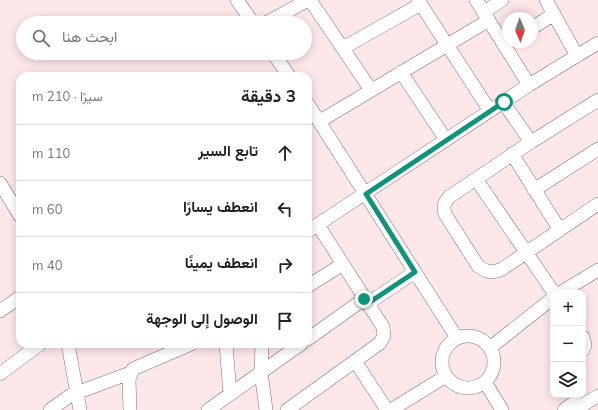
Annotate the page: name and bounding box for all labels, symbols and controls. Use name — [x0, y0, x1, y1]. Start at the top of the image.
north arrow — [502, 12, 538, 48]
search box — [16, 16, 312, 60]
icon: search — [30, 27, 52, 49]
text: ابحث هنا — [62, 27, 117, 46]
text: 3 دقيقة — [241, 85, 296, 106]
text: سيرًا · 210 m — [32, 88, 103, 104]
route start — [495, 93, 513, 111]
text: تابع السير — [198, 141, 258, 160]
icon: ahead — [274, 142, 296, 164]
text: 110 m — [32, 145, 70, 161]
text: انعطف يسارًا — [183, 197, 258, 216]
icon: left — [274, 198, 296, 220]
text: 60 m — [32, 201, 62, 217]
text: انعطف يمينًا — [185, 253, 258, 272]
icon: right — [274, 254, 296, 276]
text: 40 m — [32, 257, 62, 273]
route end — [355, 290, 373, 308]
map controls — [550, 290, 586, 398]
button: + — [550, 290, 586, 326]
text: الوصول إلى الوجهة — [146, 309, 258, 328]
icon: arrive — [274, 310, 296, 332]
button: − — [550, 326, 586, 362]
button: layers — [550, 362, 586, 398]

